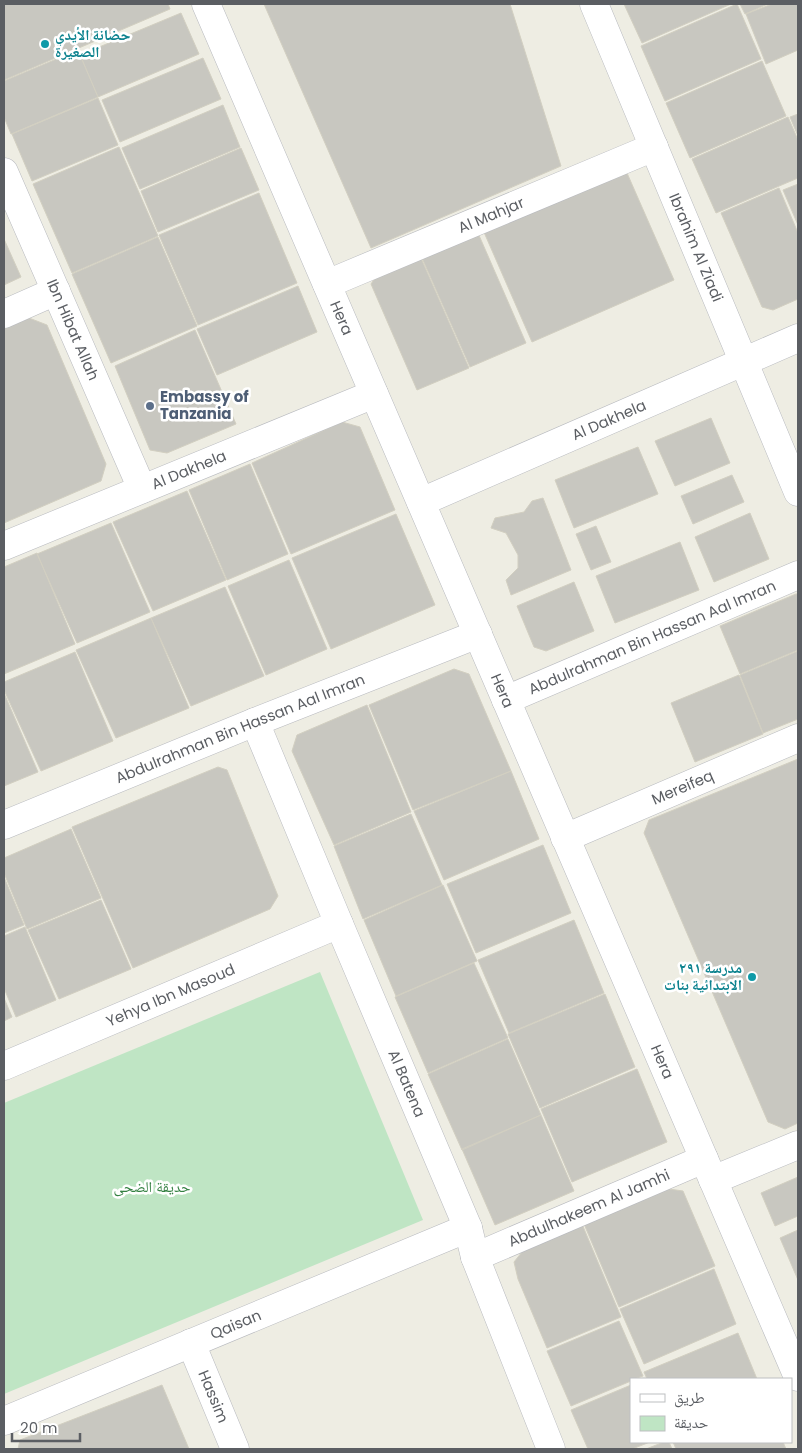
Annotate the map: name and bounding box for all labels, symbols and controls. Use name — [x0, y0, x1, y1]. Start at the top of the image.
place label: حضانة الأيدي الصغيرة — [55, 24, 131, 62]
marker: حضانة الأيدي الصغيرة — [39, 38, 51, 50]
street label: Ibrahim Al Ziadi — [664, 190, 728, 305]
street label: Al Mahjar — [455, 191, 528, 238]
street label: Ibn Hibat Allah — [42, 276, 104, 383]
street label: Hera — [325, 297, 359, 338]
place label: Embassy of Tanzania — [160, 386, 249, 424]
street label: Al Dakhela — [568, 394, 649, 445]
marker: Embassy of Tanzania — [144, 400, 156, 412]
street label: Al Dakhela — [148, 445, 229, 494]
street label: Abdulrahman Bin Hassan Aal Imran — [525, 575, 779, 699]
street label: Abdulrahman Bin Hassan Aal Imran — [112, 669, 368, 788]
street label: Hera — [486, 670, 519, 711]
street label: Mereifeq — [648, 765, 717, 810]
place label: مدرسة ٢٩١ الابتدائية بنات — [664, 957, 742, 995]
street label: Yehya Ibn Masoud — [103, 958, 238, 1032]
marker: مدرسة ٢٩١ الابتدائية بنات — [746, 971, 758, 983]
street label: Hera — [646, 1041, 679, 1082]
street label: Al Batena — [383, 1046, 431, 1120]
street label: Abdulhakeem Al Jamhi — [505, 1164, 673, 1252]
park label: حديقة الضحى — [113, 1176, 191, 1197]
street label: Qaisan — [207, 1304, 264, 1344]
street label: Hassim — [193, 1367, 234, 1426]
legend — [630, 1378, 792, 1443]
text: طريق — [674, 1387, 705, 1408]
scale bar — [12, 1410, 80, 1442]
text: حديقة — [674, 1412, 709, 1433]
text: 20 m — [20, 1417, 58, 1438]

